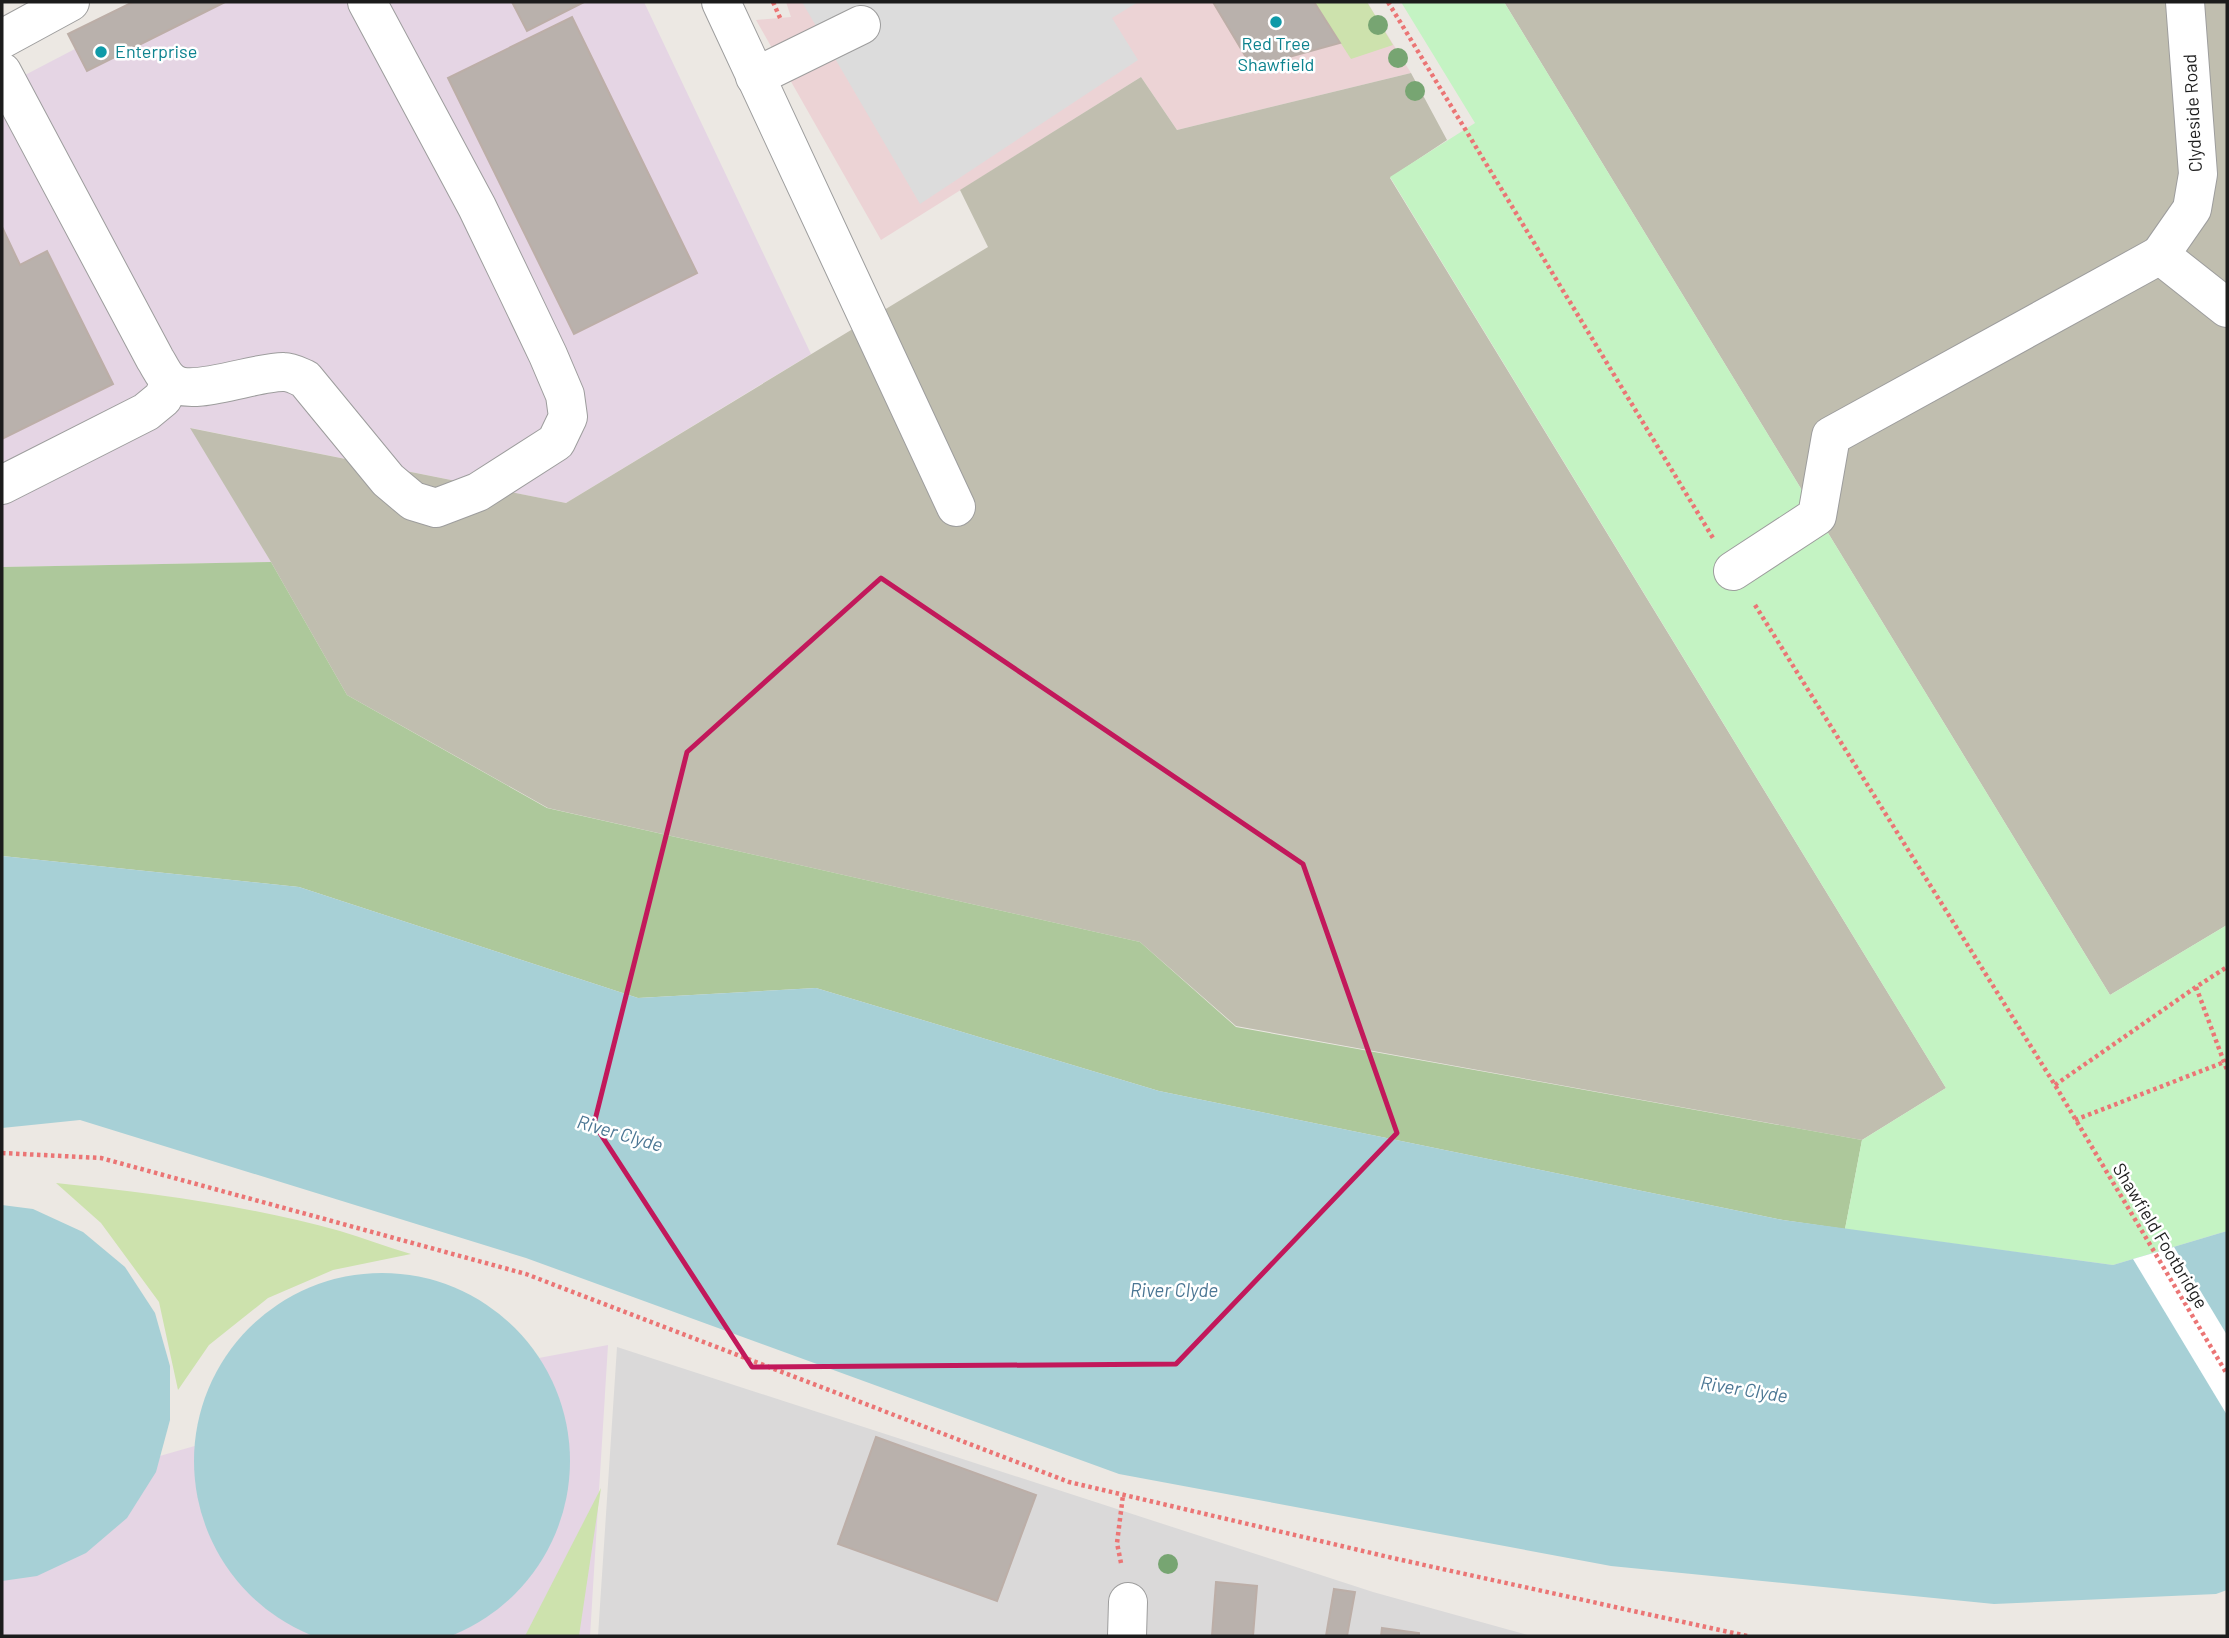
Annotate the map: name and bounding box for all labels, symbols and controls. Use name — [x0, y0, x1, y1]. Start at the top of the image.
marker: Red Tree Shawfield — [1268, 14, 1284, 30]
place label: Red Tree Shawfield — [1238, 32, 1314, 75]
place label: Enterprise — [115, 40, 197, 62]
marker: Enterprise — [93, 44, 109, 60]
street label: Clydeside Road — [2178, 53, 2206, 173]
water label: River Clyde — [575, 1109, 666, 1156]
street label: Shawfield Footbridge — [2109, 1159, 2213, 1312]
water label: River Clyde — [1130, 1278, 1218, 1301]
water label: River Clyde — [1699, 1370, 1790, 1407]

